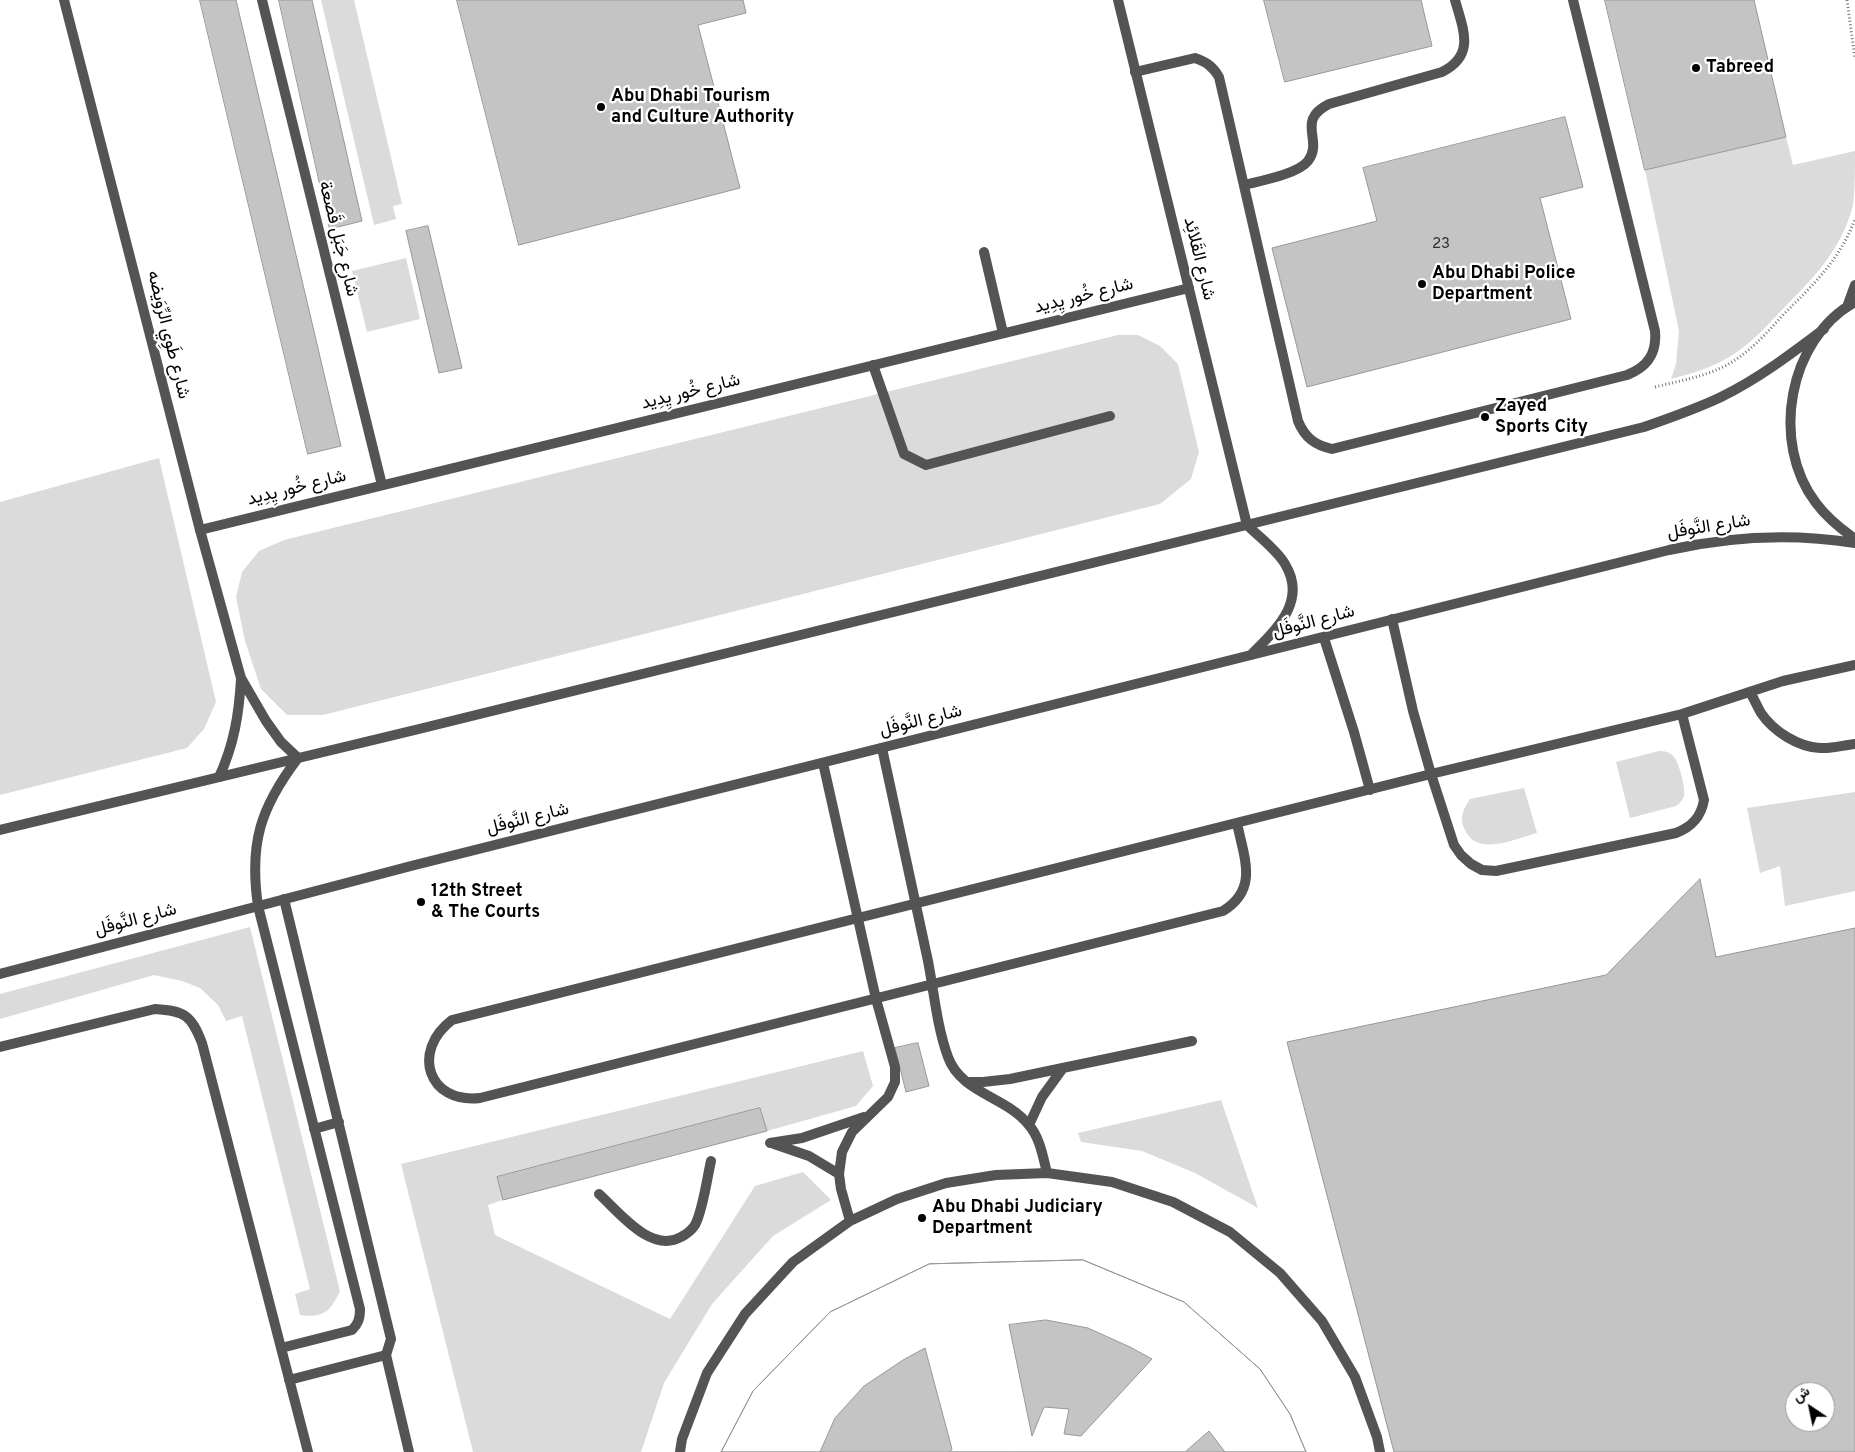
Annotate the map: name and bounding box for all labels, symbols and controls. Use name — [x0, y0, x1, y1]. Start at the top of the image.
place label: Tabreed — [1706, 57, 1774, 79]
marker: Tabreed — [1690, 62, 1702, 74]
place label: Abu Dhabi Tourism and Culture Authority — [611, 86, 794, 128]
marker: Abu Dhabi Tourism and Culture Authority — [595, 101, 607, 113]
street label: شارع جَبَل قَصعة — [312, 179, 362, 299]
street label: شارع القَلائِد — [1177, 215, 1219, 303]
house number: 23 — [1432, 236, 1450, 254]
place label: Abu Dhabi Police Department — [1432, 263, 1575, 306]
street label: شارع طَوِي الرِّوَيضه — [141, 269, 193, 401]
street label: شارع خُور يِدِيد — [1032, 274, 1136, 320]
marker: Abu Dhabi Police Department — [1416, 278, 1428, 290]
street label: شارع خُور يِدِيد — [639, 370, 743, 416]
place label: Zayed Sports City — [1495, 396, 1588, 438]
marker: Zayed Sports City — [1479, 411, 1491, 423]
street label: شارع خُور يِدِيد — [245, 466, 349, 512]
street label: شارع النَّوفَل — [1666, 511, 1752, 545]
street label: شارع النَّوفَل — [1271, 602, 1357, 644]
street label: شارع النَّوفَل — [878, 701, 964, 743]
street label: شارع النَّوفَل — [485, 799, 571, 841]
place label: 12th Street & The Courts — [431, 881, 540, 924]
marker: 12th Street & The Courts — [415, 896, 427, 908]
street label: شارع النَّوفَل — [93, 900, 179, 942]
place label: Abu Dhabi Judiciary Department — [932, 1197, 1103, 1240]
marker: Abu Dhabi Judiciary Department — [916, 1212, 928, 1224]
north arrow — [1785, 1382, 1835, 1432]
text: ش — [1790, 1383, 1814, 1407]

